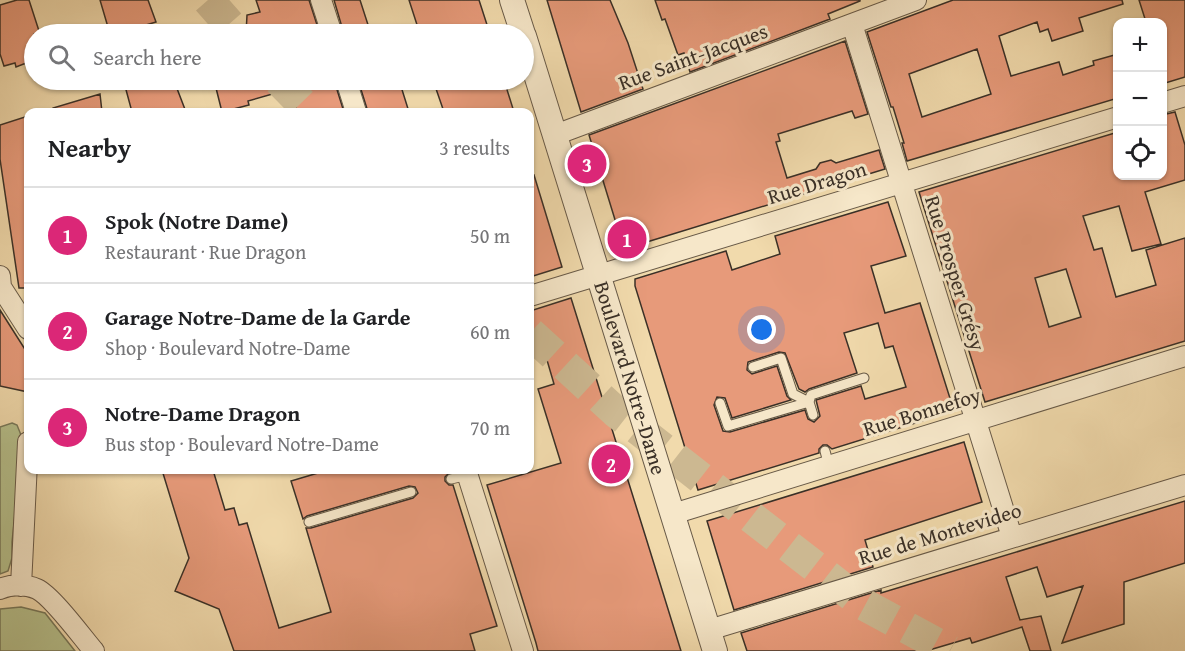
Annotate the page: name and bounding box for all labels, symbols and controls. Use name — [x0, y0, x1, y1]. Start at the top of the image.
street label: Rue Saint-Jacques — [614, 15, 772, 98]
map controls — [1113, 18, 1167, 180]
button: + — [1113, 18, 1167, 72]
search box — [24, 24, 534, 90]
icon: search — [45, 41, 78, 74]
text: Search here — [93, 41, 202, 73]
button: − — [1113, 72, 1167, 126]
button: locate — [1113, 126, 1167, 180]
text: Nearby — [48, 128, 131, 167]
text: 3 results — [439, 133, 510, 162]
pin: 3 — [568, 142, 606, 186]
street label: Rue Dragon — [764, 153, 870, 212]
street label: Rue Prosper Grésy — [917, 191, 994, 355]
text: Spok (Notre Dame) — [105, 205, 288, 237]
pin: 1 — [608, 216, 646, 262]
text: 1 — [62, 221, 73, 250]
text: 50 m — [470, 221, 510, 250]
text: Restaurant · Rue Dragon — [105, 237, 306, 266]
street label: Boulevard Notre-Dame — [586, 277, 675, 479]
text: Garage Notre-Dame de la Garde — [105, 301, 411, 333]
your location — [747, 315, 776, 344]
text: 2 — [62, 317, 73, 346]
text: 60 m — [470, 317, 510, 346]
text: Shop · Boulevard Notre-Dame — [105, 333, 350, 362]
street label: Rue Bonnefoy — [859, 379, 985, 444]
text: Notre-Dame Dragon — [105, 397, 300, 429]
text: 3 — [62, 413, 73, 442]
text: 70 m — [470, 413, 510, 442]
text: Bus stop · Boulevard Notre-Dame — [105, 429, 379, 458]
pin: 2 — [592, 442, 630, 486]
street label: Rue de Montevideo — [855, 494, 1025, 573]

